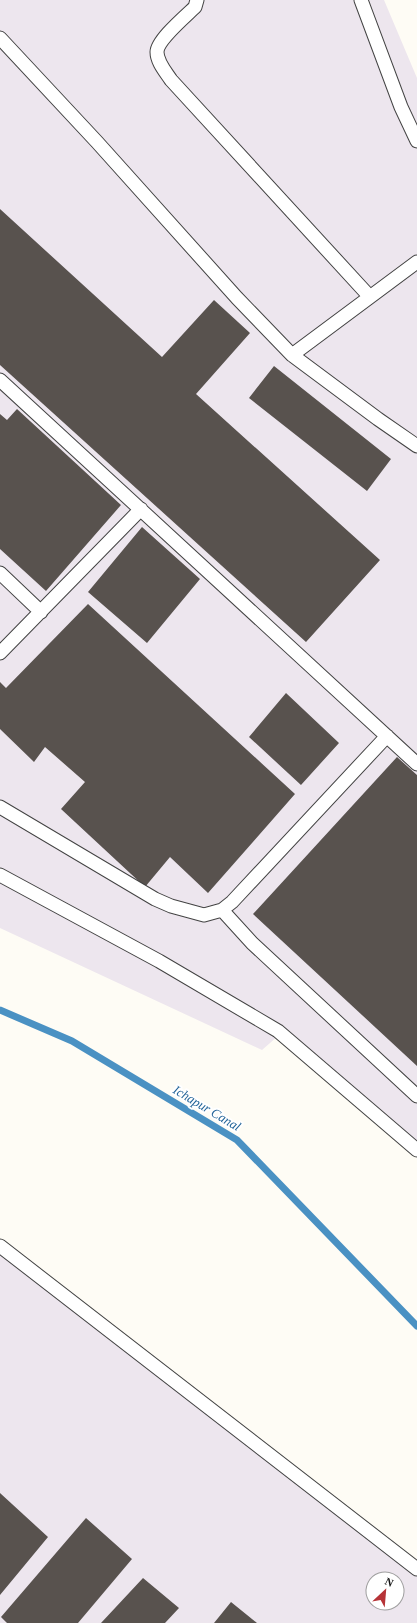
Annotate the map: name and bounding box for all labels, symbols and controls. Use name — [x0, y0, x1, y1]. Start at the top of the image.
water label: Ichapur Canal — [170, 1081, 244, 1134]
north arrow — [365, 1571, 405, 1611]
text: N — [383, 1575, 396, 1589]

